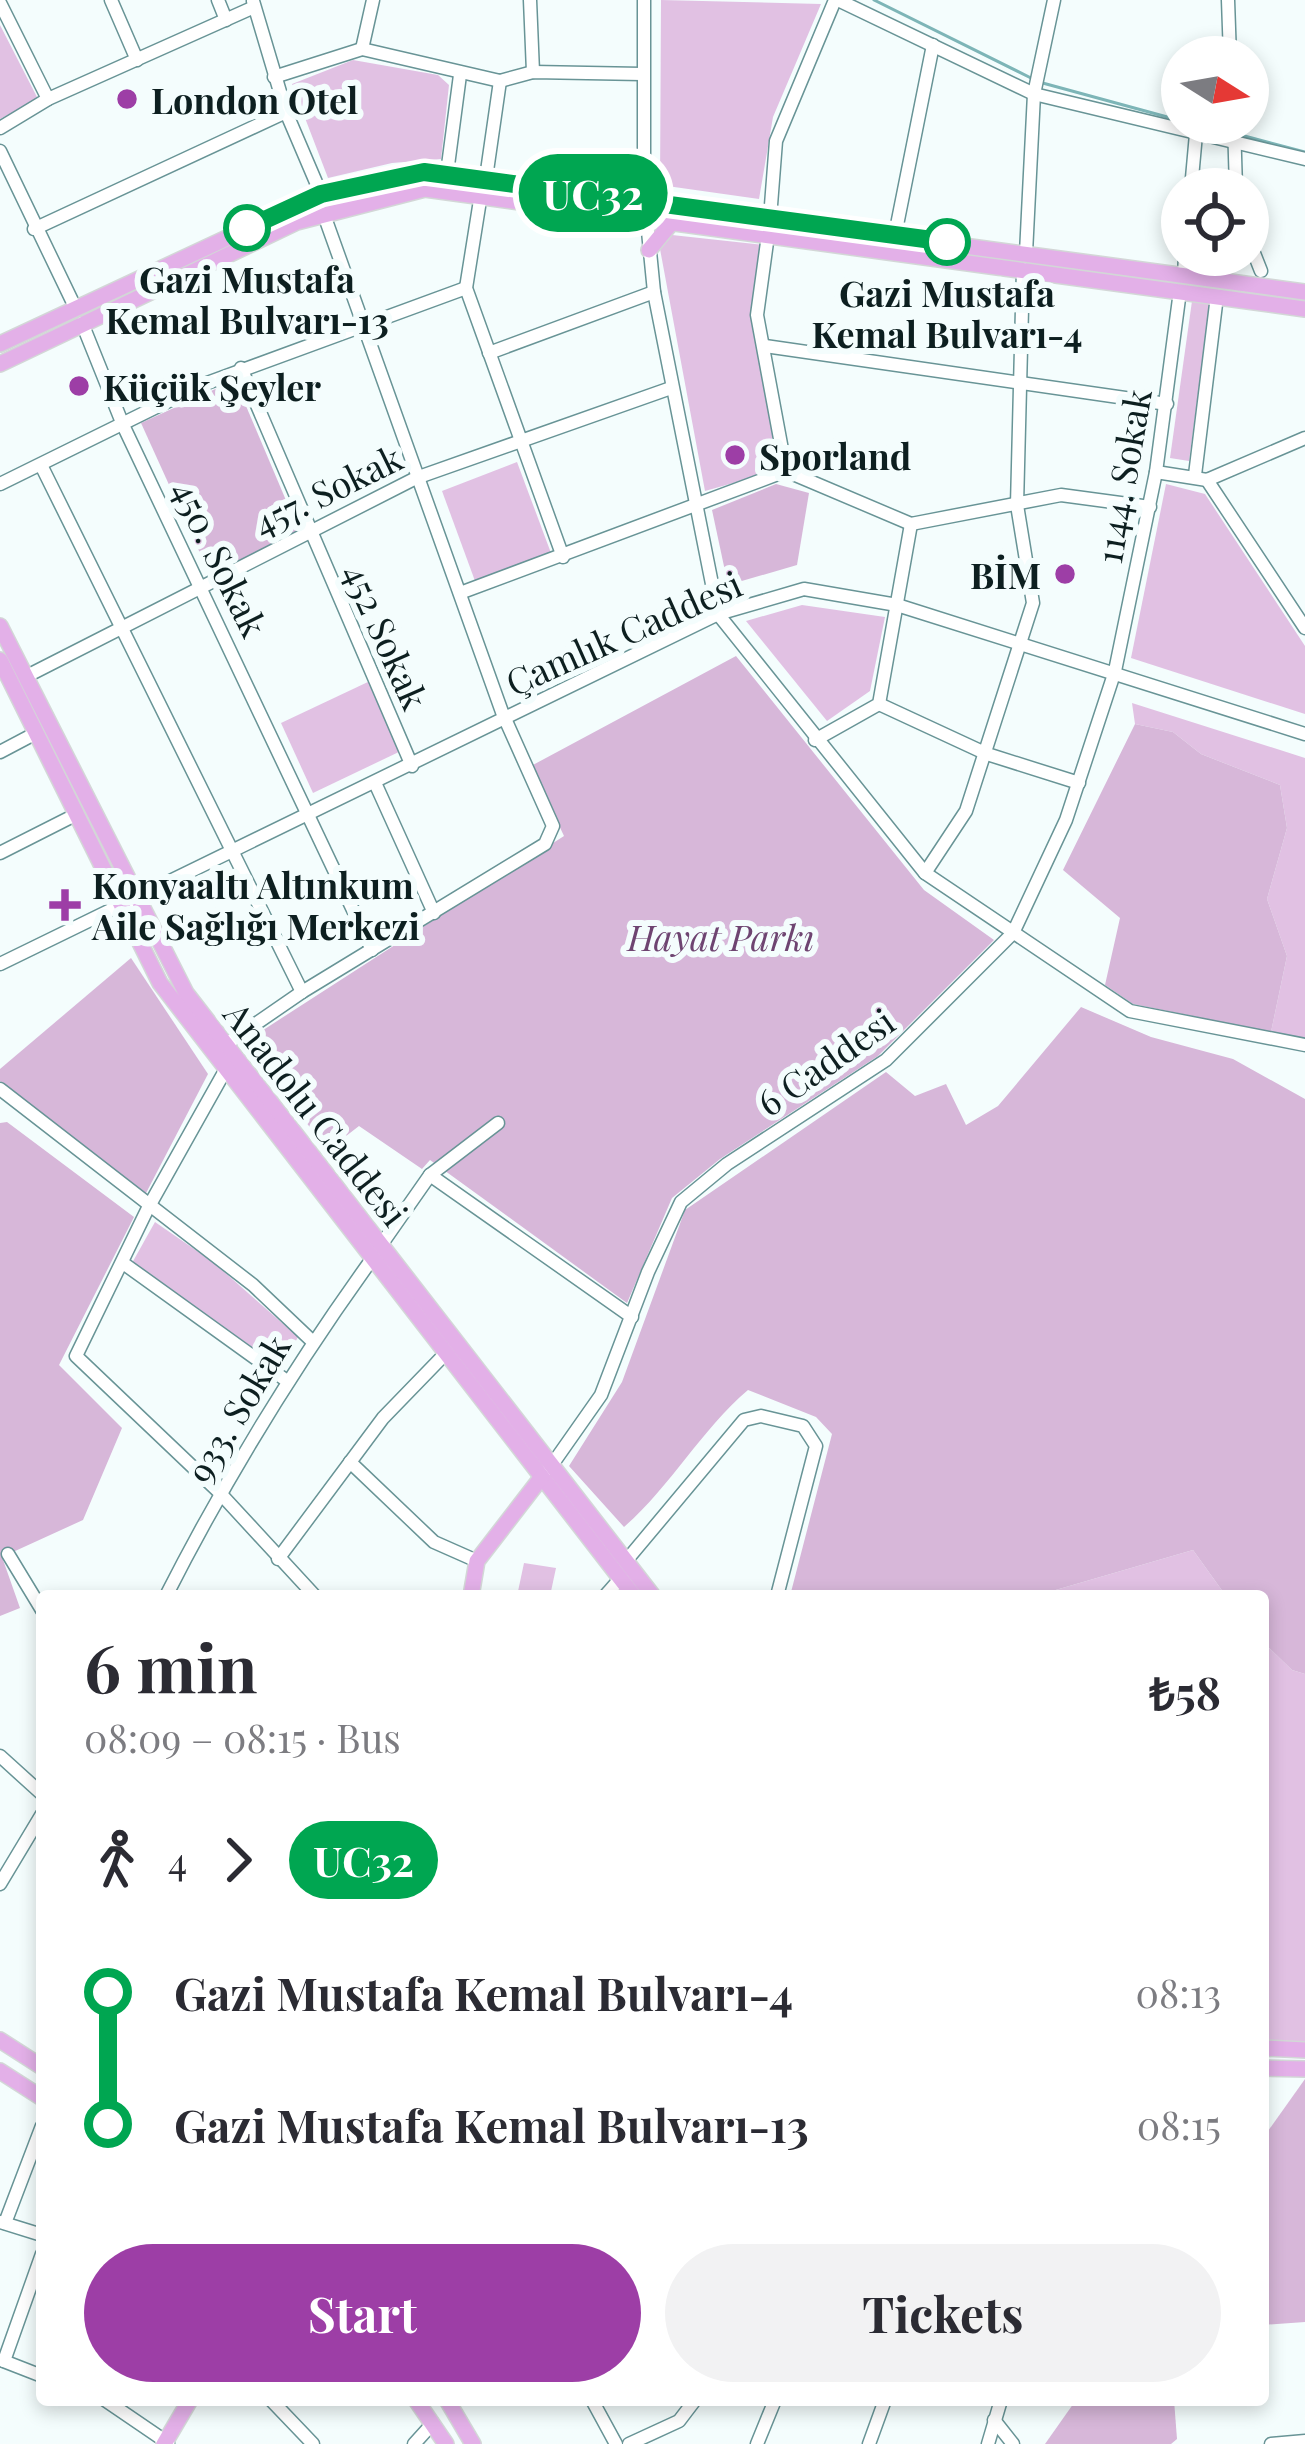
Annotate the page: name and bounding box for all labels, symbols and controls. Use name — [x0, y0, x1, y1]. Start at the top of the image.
north arrow — [1161, 36, 1269, 144]
map controls — [1161, 36, 1269, 276]
place label: London Otel — [151, 75, 358, 123]
marker: London Otel — [114, 86, 140, 112]
line badge: UC32 — [509, 154, 677, 232]
text: UC32 — [543, 165, 643, 221]
button: locate — [1161, 168, 1269, 276]
marker: Gazi Mustafa Kemal Bulvarı-13 — [225, 206, 269, 250]
marker: Gazi Mustafa Kemal Bulvarı-4 — [925, 220, 969, 264]
place label: Gazi Mustafa Kemal Bulvarı-13 — [105, 254, 389, 343]
place label: Gazi Mustafa Kemal Bulvarı-4 — [811, 268, 1083, 357]
place label: Küçük Şeyler — [103, 362, 321, 410]
marker: Küçük Şeyler — [66, 373, 92, 399]
street label: 1144. Sokak — [1083, 385, 1161, 567]
place label: Sporland — [759, 431, 911, 479]
street label: 457. Sokak — [245, 432, 410, 546]
marker: Sporland — [722, 442, 748, 468]
street label: 450. Sokak — [163, 472, 280, 644]
place label: BİM — [970, 550, 1041, 598]
street label: 452 Sokak — [334, 555, 441, 717]
street label: Çamlık Caddesi — [498, 559, 748, 705]
marker: BİM — [1052, 561, 1078, 587]
place label: Konyaaltı Altınkum Aile Sağlığı Merkezi — [91, 860, 420, 949]
marker: Konyaaltı Altınkum Aile Sağlığı Merkezi — [49, 889, 81, 921]
park label: Hayat Parkı — [626, 912, 814, 960]
street label: Anadolu Caddesi — [214, 990, 420, 1235]
street label: 6 Caddesi — [747, 996, 903, 1126]
street label: 933. Sokak — [174, 1325, 300, 1491]
text: 6 min — [84, 1622, 257, 1710]
text: ₺58 — [1149, 1661, 1221, 1721]
text: 08:09 – 08:15 · Bus — [84, 1711, 401, 1763]
icon: walk — [84, 1827, 150, 1893]
icon: forward — [205, 1827, 271, 1893]
text: UC32 — [313, 1832, 414, 1888]
text: 4 — [168, 1834, 187, 1886]
text: Gazi Mustafa Kemal Bulvarı-4 — [174, 1962, 793, 2022]
text: 08:13 — [1136, 1966, 1221, 2018]
text: Gazi Mustafa Kemal Bulvarı-13 — [174, 2094, 809, 2154]
text: 08:15 — [1137, 2098, 1221, 2150]
button: Start — [84, 2244, 641, 2382]
button: Tickets — [665, 2244, 1221, 2382]

